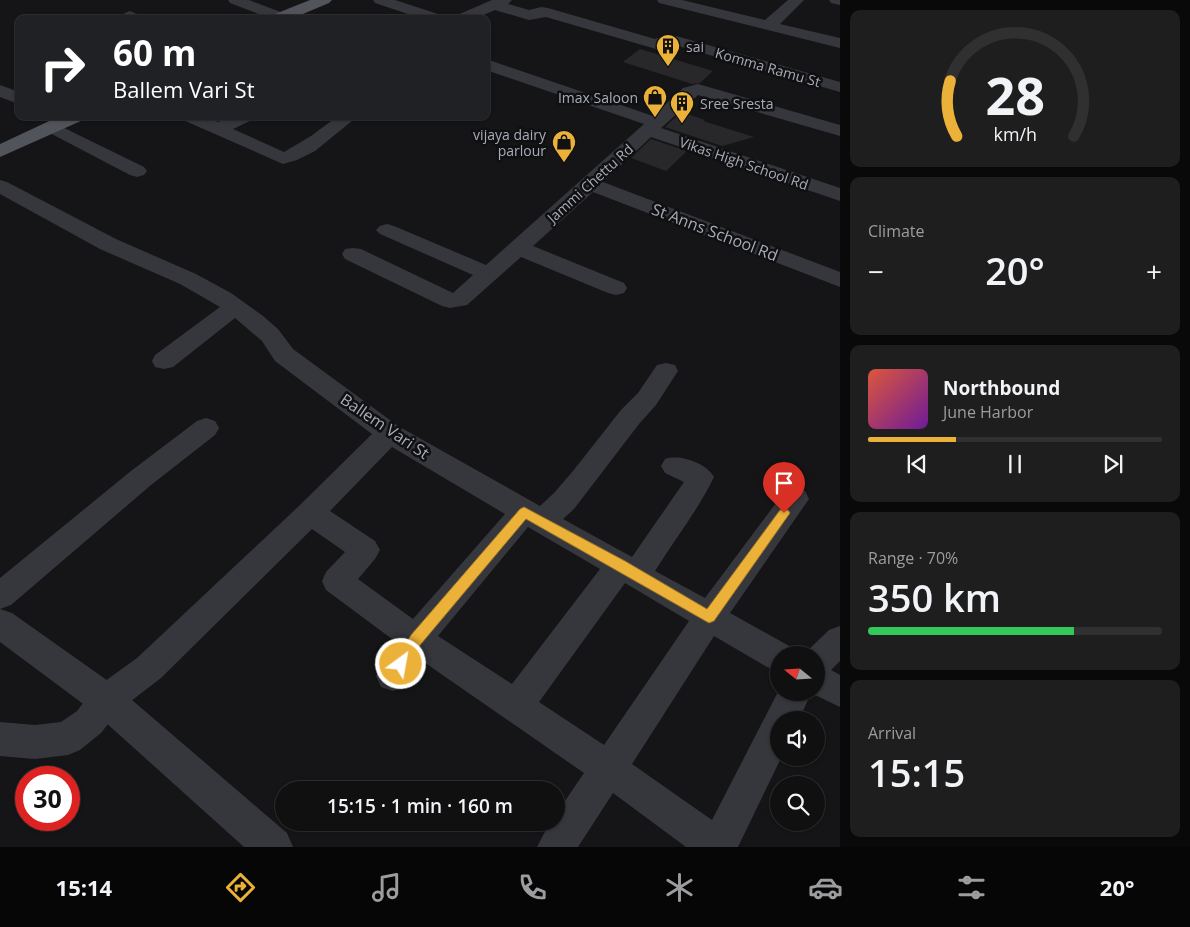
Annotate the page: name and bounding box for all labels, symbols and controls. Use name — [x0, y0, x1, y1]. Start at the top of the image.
text: 60 m — [113, 29, 196, 76]
building icon: sai — [655, 33, 681, 67]
icon: right — [30, 35, 95, 100]
place label: sai — [686, 37, 704, 56]
street label: Komma Ramu St — [713, 43, 823, 91]
text: 28 — [985, 59, 1045, 130]
text: Ballem Vari St — [113, 74, 255, 104]
shop icon: Imax Saloon — [642, 84, 668, 118]
place label: Imax Saloon — [558, 88, 638, 107]
building icon: Sree Sresta — [669, 90, 695, 124]
place label: Sree Sresta — [700, 94, 773, 113]
text: km/h — [993, 122, 1037, 146]
place label: vijaya dairy parlour — [473, 125, 547, 160]
shop icon: vijaya dairy parlour — [551, 129, 577, 163]
street label: Vikas High School Rd — [677, 132, 811, 194]
street label: Jammi Chettu Rd — [542, 139, 637, 228]
street label: St Anns School Rd — [649, 198, 781, 266]
text: Climate — [868, 220, 925, 242]
text: 20° — [985, 244, 1045, 296]
text: − — [868, 252, 884, 290]
text: + — [1146, 252, 1162, 290]
text: Northbound — [943, 375, 1060, 401]
street label: Ballem Vari St — [336, 388, 434, 464]
text: June Harbor — [943, 401, 1033, 423]
icon: previous — [903, 450, 931, 478]
icon: pause — [1001, 450, 1029, 478]
icon: next — [1099, 450, 1127, 478]
pin — [763, 462, 805, 513]
icon: arrive — [770, 469, 798, 497]
text: Range · 70% — [868, 547, 958, 569]
text: 350 km — [868, 571, 1001, 623]
position arrow — [374, 637, 426, 689]
north arrow — [770, 646, 825, 701]
map controls — [770, 646, 825, 831]
button: sound — [770, 711, 825, 766]
text: Arrival — [868, 722, 916, 744]
text: 15:15 — [868, 746, 965, 798]
speed limit sign: 30 — [15, 766, 80, 831]
button: search — [770, 776, 825, 831]
text: 15:15 · 1 min · 160 m — [327, 793, 513, 819]
icon: directions — [223, 870, 258, 905]
icon: music — [369, 870, 404, 905]
icon: phone — [515, 870, 550, 905]
icon: climate — [662, 870, 697, 905]
icon: car — [808, 870, 843, 905]
icon: filters — [954, 870, 989, 905]
text: 15:14 — [56, 872, 112, 902]
text: 20° — [1100, 872, 1134, 902]

